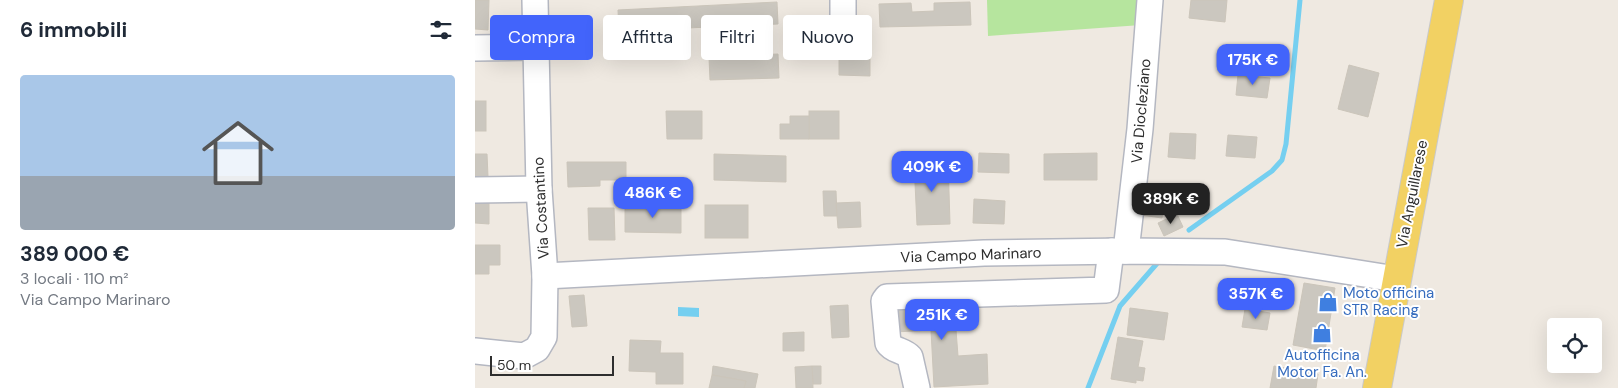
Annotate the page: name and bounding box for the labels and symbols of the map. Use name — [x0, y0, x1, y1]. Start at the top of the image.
pin: 175K € — [1212, 44, 1294, 86]
street label: Via Diocleziano — [1126, 58, 1156, 164]
street label: Via Anguillarese — [1392, 138, 1432, 250]
pin: 409K € — [891, 150, 973, 193]
street label: Via Costantino — [528, 156, 554, 260]
pin: 486K € — [612, 176, 694, 219]
pin: 389K € — [1130, 182, 1212, 225]
street label: Via Campo Marinaro — [900, 243, 1042, 267]
pin: 357K € — [1215, 278, 1297, 320]
place label: Moto officina STR Racing — [1343, 283, 1434, 320]
shop icon: Moto officina STR Racing — [1317, 291, 1339, 313]
pin: 251K € — [901, 298, 983, 341]
shop icon: Autofficina Motor Fa. An. — [1311, 322, 1333, 344]
place label: Autofficina Motor Fa. An. — [1277, 345, 1367, 382]
scale bar — [490, 353, 614, 376]

